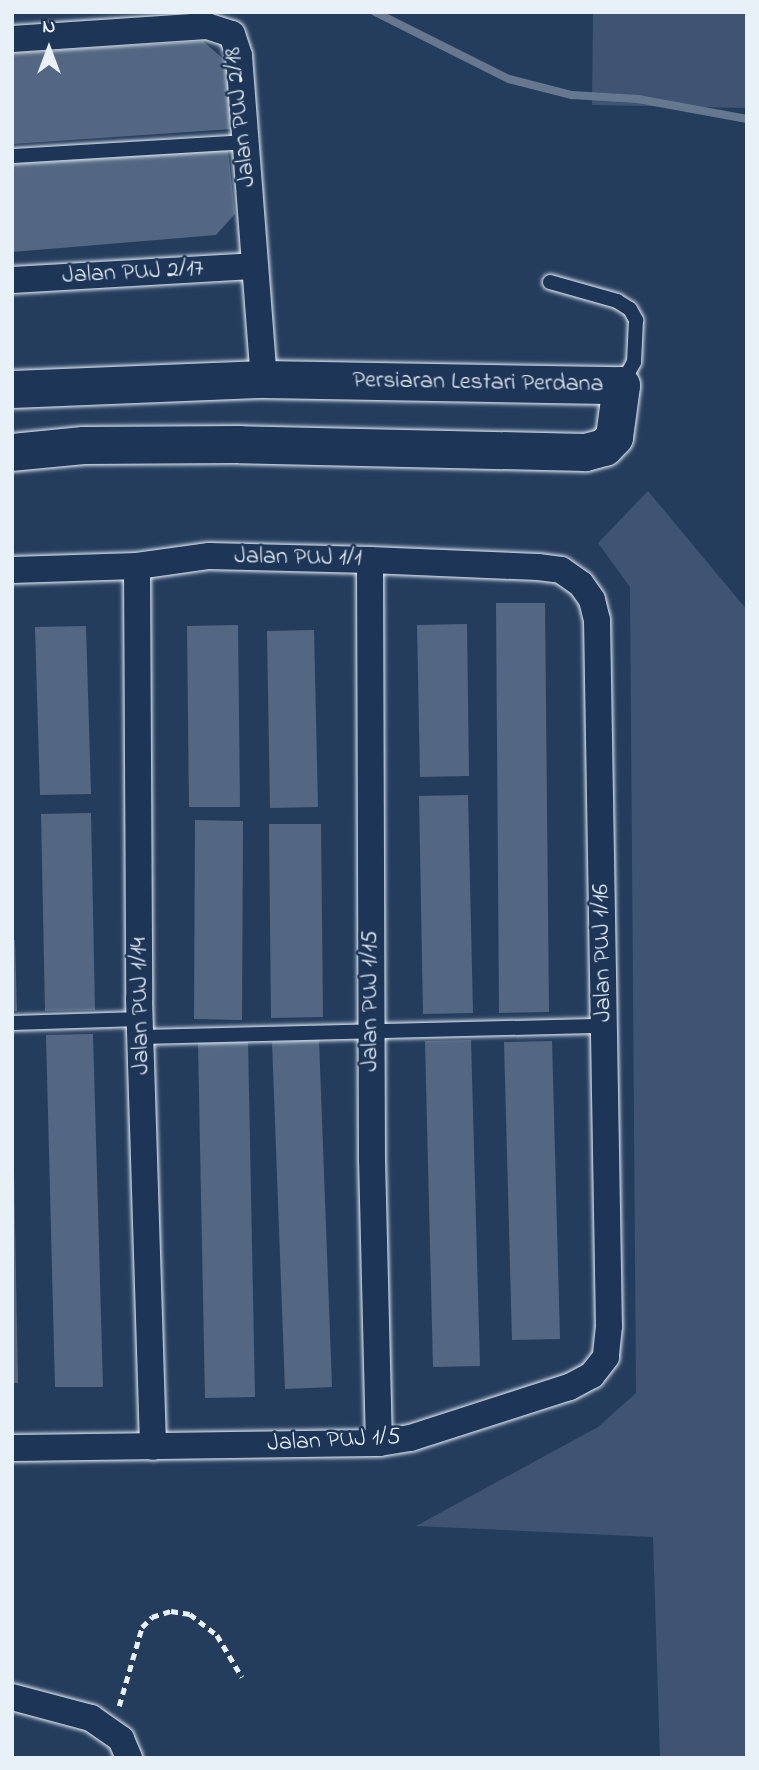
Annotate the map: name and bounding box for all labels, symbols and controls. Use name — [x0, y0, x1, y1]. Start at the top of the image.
north arrow — [14, 14, 84, 84]
text: N — [43, 14, 55, 41]
street label: Jalan PUJ 2/18 — [219, 45, 263, 189]
street label: Jalan PUJ 2/17 — [61, 255, 205, 291]
street label: Persiaran Lestari Perdana — [352, 366, 604, 400]
street label: Jalan PUJ 1/1 — [234, 542, 362, 574]
street label: Jalan PUJ 1/16 — [587, 884, 619, 1022]
street label: Jalan PUJ 1/15 — [357, 930, 385, 1072]
street label: Jalan PUJ 1/14 — [125, 937, 157, 1075]
street label: Jalan PUJ 1/5 — [267, 1423, 401, 1459]

